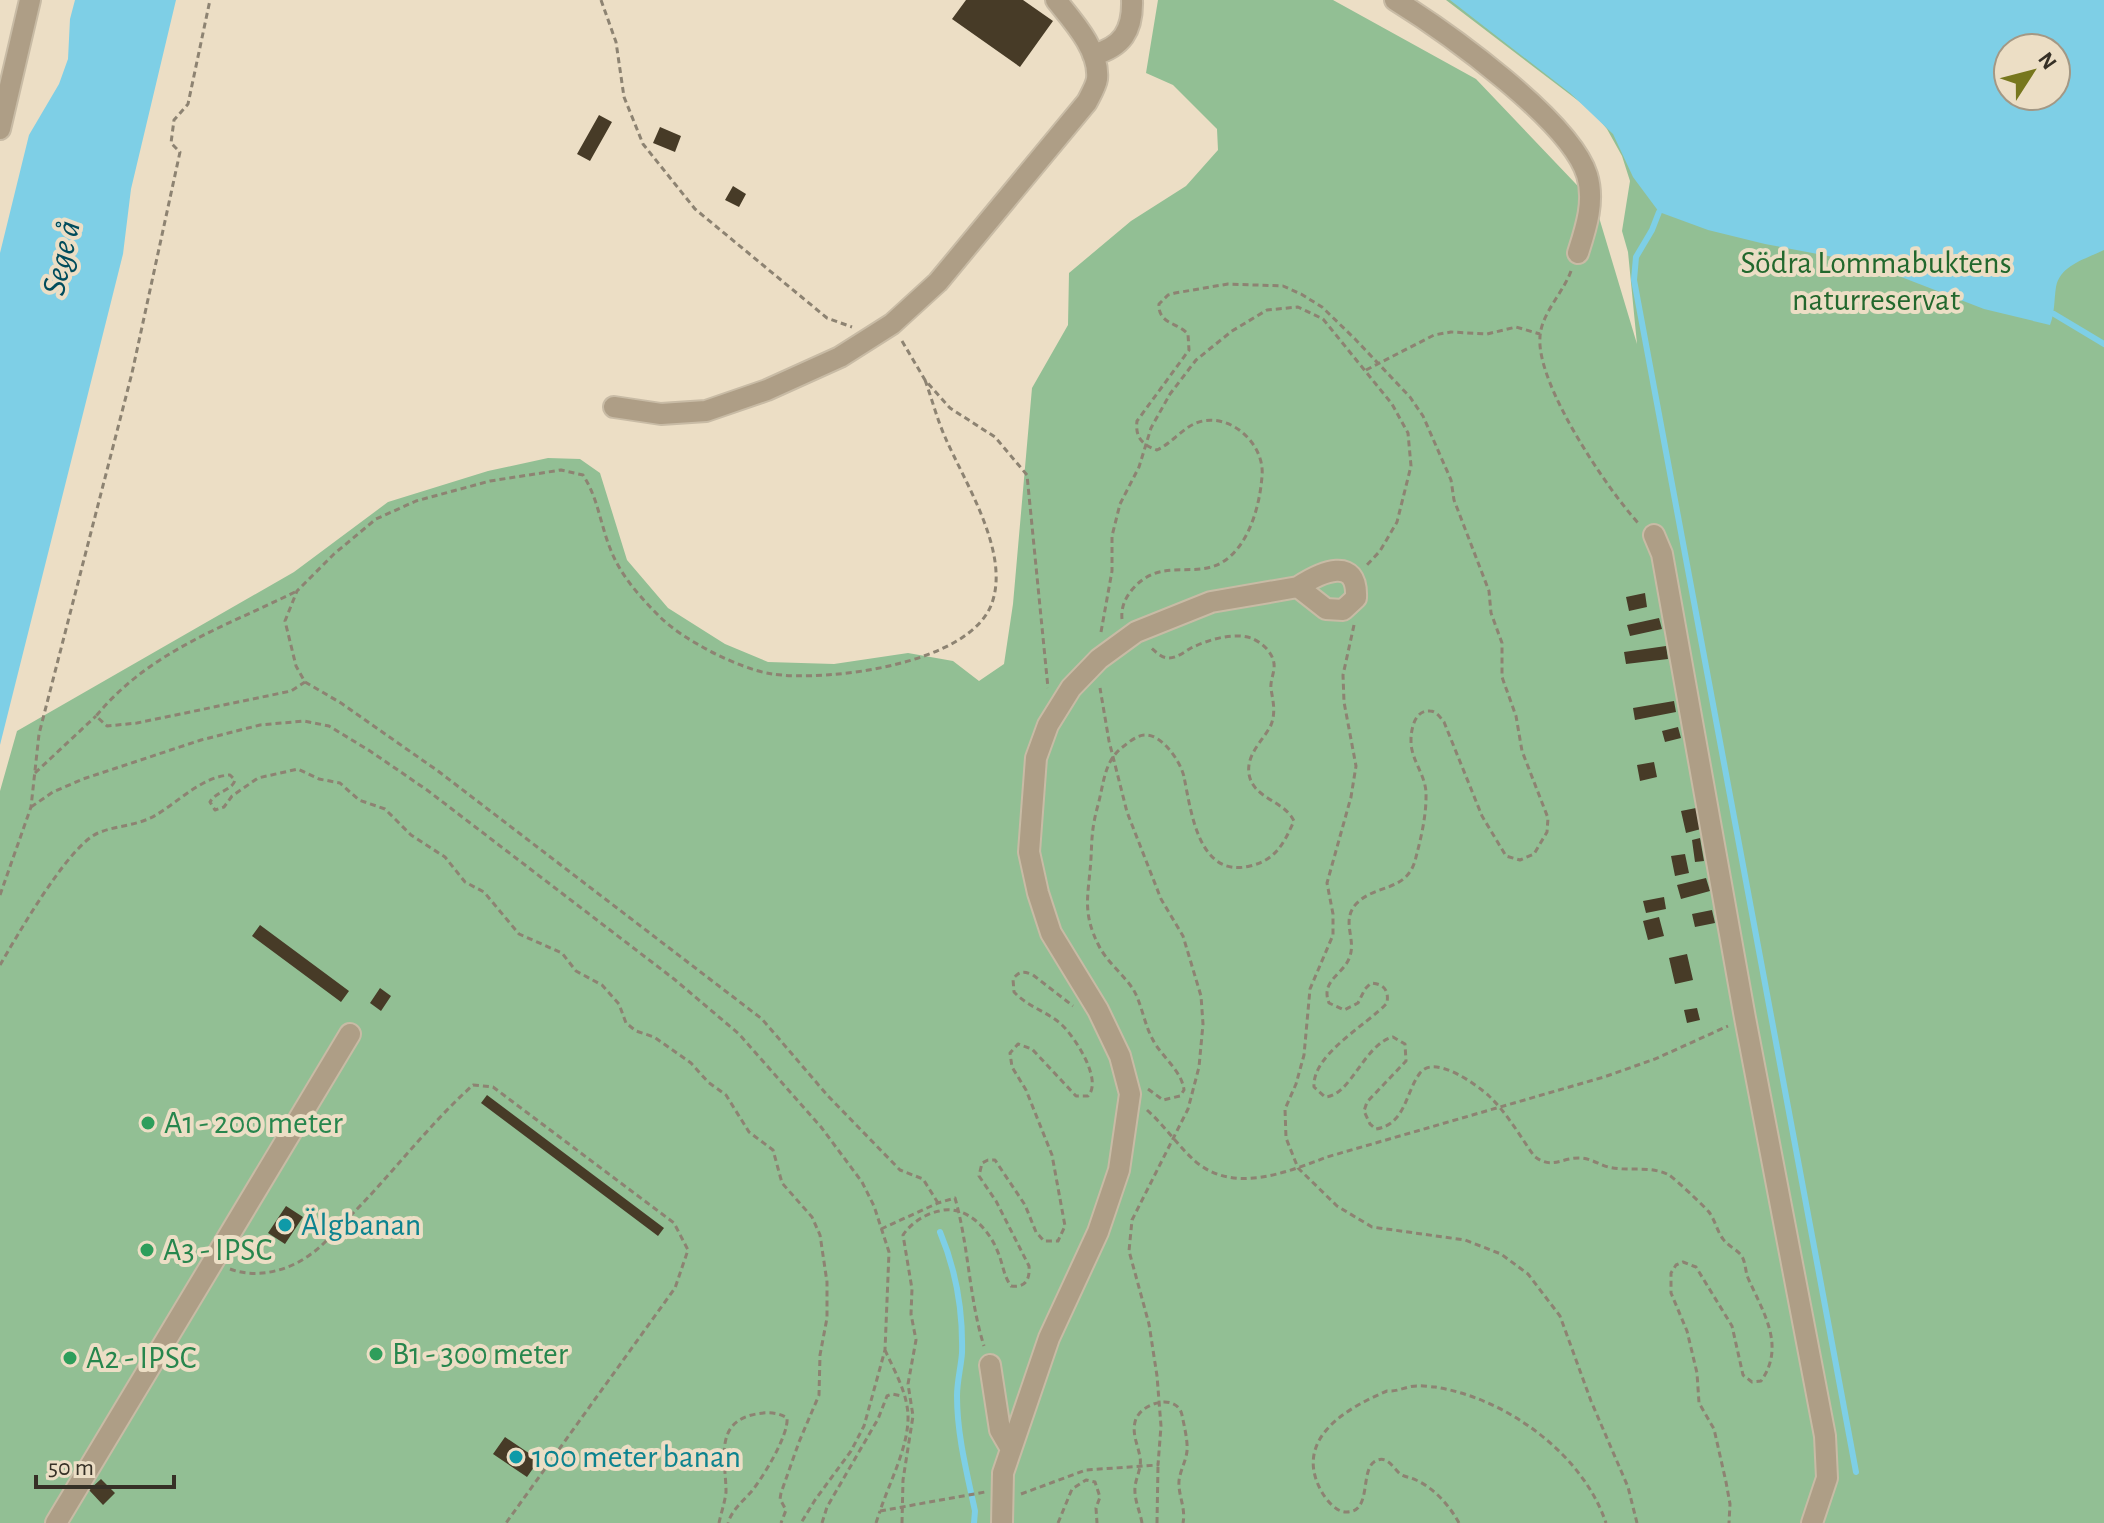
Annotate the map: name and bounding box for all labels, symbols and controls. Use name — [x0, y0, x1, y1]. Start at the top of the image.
north arrow — [1992, 32, 2072, 112]
text: N — [2034, 48, 2061, 73]
water label: Sege å — [37, 217, 87, 299]
park label: Södra Lommabuktens naturreservat — [1741, 247, 2011, 316]
place label: A1 - 200 meter — [164, 1107, 343, 1139]
marker: A1 - 200 meter — [139, 1114, 157, 1132]
place label: Älgbanan — [301, 1208, 421, 1241]
marker: Älgbanan — [276, 1216, 294, 1234]
place label: A3 - IPSC — [163, 1234, 272, 1266]
marker: A3 - IPSC — [138, 1241, 156, 1259]
place label: B1 - 300 meter — [392, 1338, 569, 1370]
place label: A2 - IPSC — [86, 1342, 196, 1374]
marker: B1 - 300 meter — [367, 1345, 385, 1363]
marker: A2 - IPSC — [61, 1349, 79, 1367]
scale bar — [36, 1439, 174, 1489]
place label: 100 meter banan — [532, 1441, 741, 1473]
marker: 100 meter banan — [507, 1448, 525, 1466]
text: 50 m — [48, 1456, 94, 1480]

